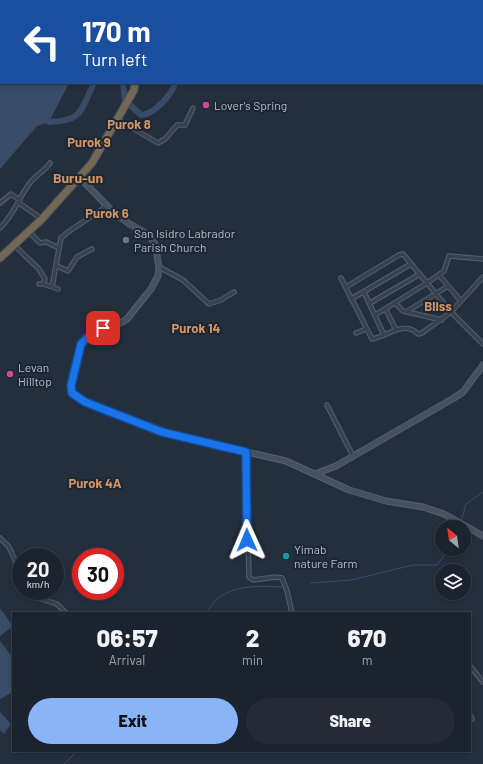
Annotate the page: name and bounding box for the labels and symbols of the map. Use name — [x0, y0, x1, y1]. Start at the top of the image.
place label: Lover's Spring — [214, 98, 287, 112]
marker: Lover's Spring — [201, 100, 211, 110]
district label: Purok 8 — [107, 116, 151, 132]
district label: Purok 9 — [67, 134, 111, 150]
district label: Buru-un — [53, 169, 103, 186]
district label: Purok 6 — [85, 205, 129, 221]
place label: San Isidro Labrador Parish Church — [134, 226, 236, 254]
marker: San Isidro Labrador Parish Church — [121, 235, 131, 245]
district label: Bliss — [424, 298, 452, 314]
pin — [86, 311, 120, 345]
district label: Purok 14 — [172, 320, 221, 336]
place label: Levan Hilltop — [18, 360, 52, 388]
marker: Levan Hilltop — [5, 369, 15, 379]
district label: Purok 4A — [68, 475, 122, 491]
position arrow — [226, 519, 268, 561]
north arrow — [435, 520, 471, 556]
place label: Yimab nature Farm — [294, 542, 357, 570]
speed limit sign: 30 — [72, 548, 124, 600]
marker: Yimab nature Farm — [281, 551, 291, 561]

